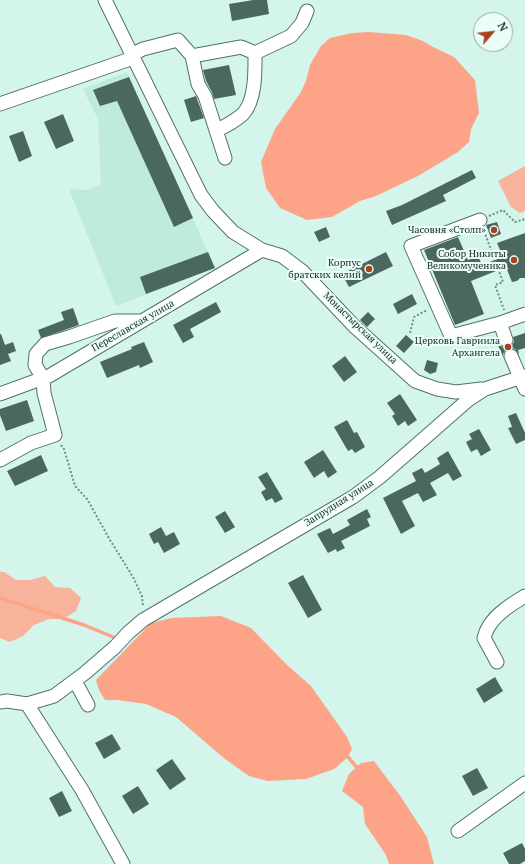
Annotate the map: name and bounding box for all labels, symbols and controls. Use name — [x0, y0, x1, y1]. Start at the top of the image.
north arrow — [473, 12, 513, 52]
text: N — [495, 20, 511, 34]
place label: Часовня «Столп» — [408, 224, 486, 236]
marker: Часовня «Столп» — [489, 225, 499, 235]
place label: Собор Никиты Великомученика — [427, 248, 506, 272]
marker: Собор Никиты Великомученика — [509, 255, 519, 265]
place label: Корпус братских келий — [288, 257, 361, 280]
marker: Корпус братских келий — [364, 264, 374, 274]
street label: Монастырская улица — [320, 290, 400, 366]
street label: Переславская улица — [90, 297, 176, 355]
place label: Церковь Гавриила Архангела — [415, 335, 500, 358]
marker: Церковь Гавриила Архангела — [503, 342, 513, 352]
street label: Запрудная улица — [302, 477, 376, 529]

